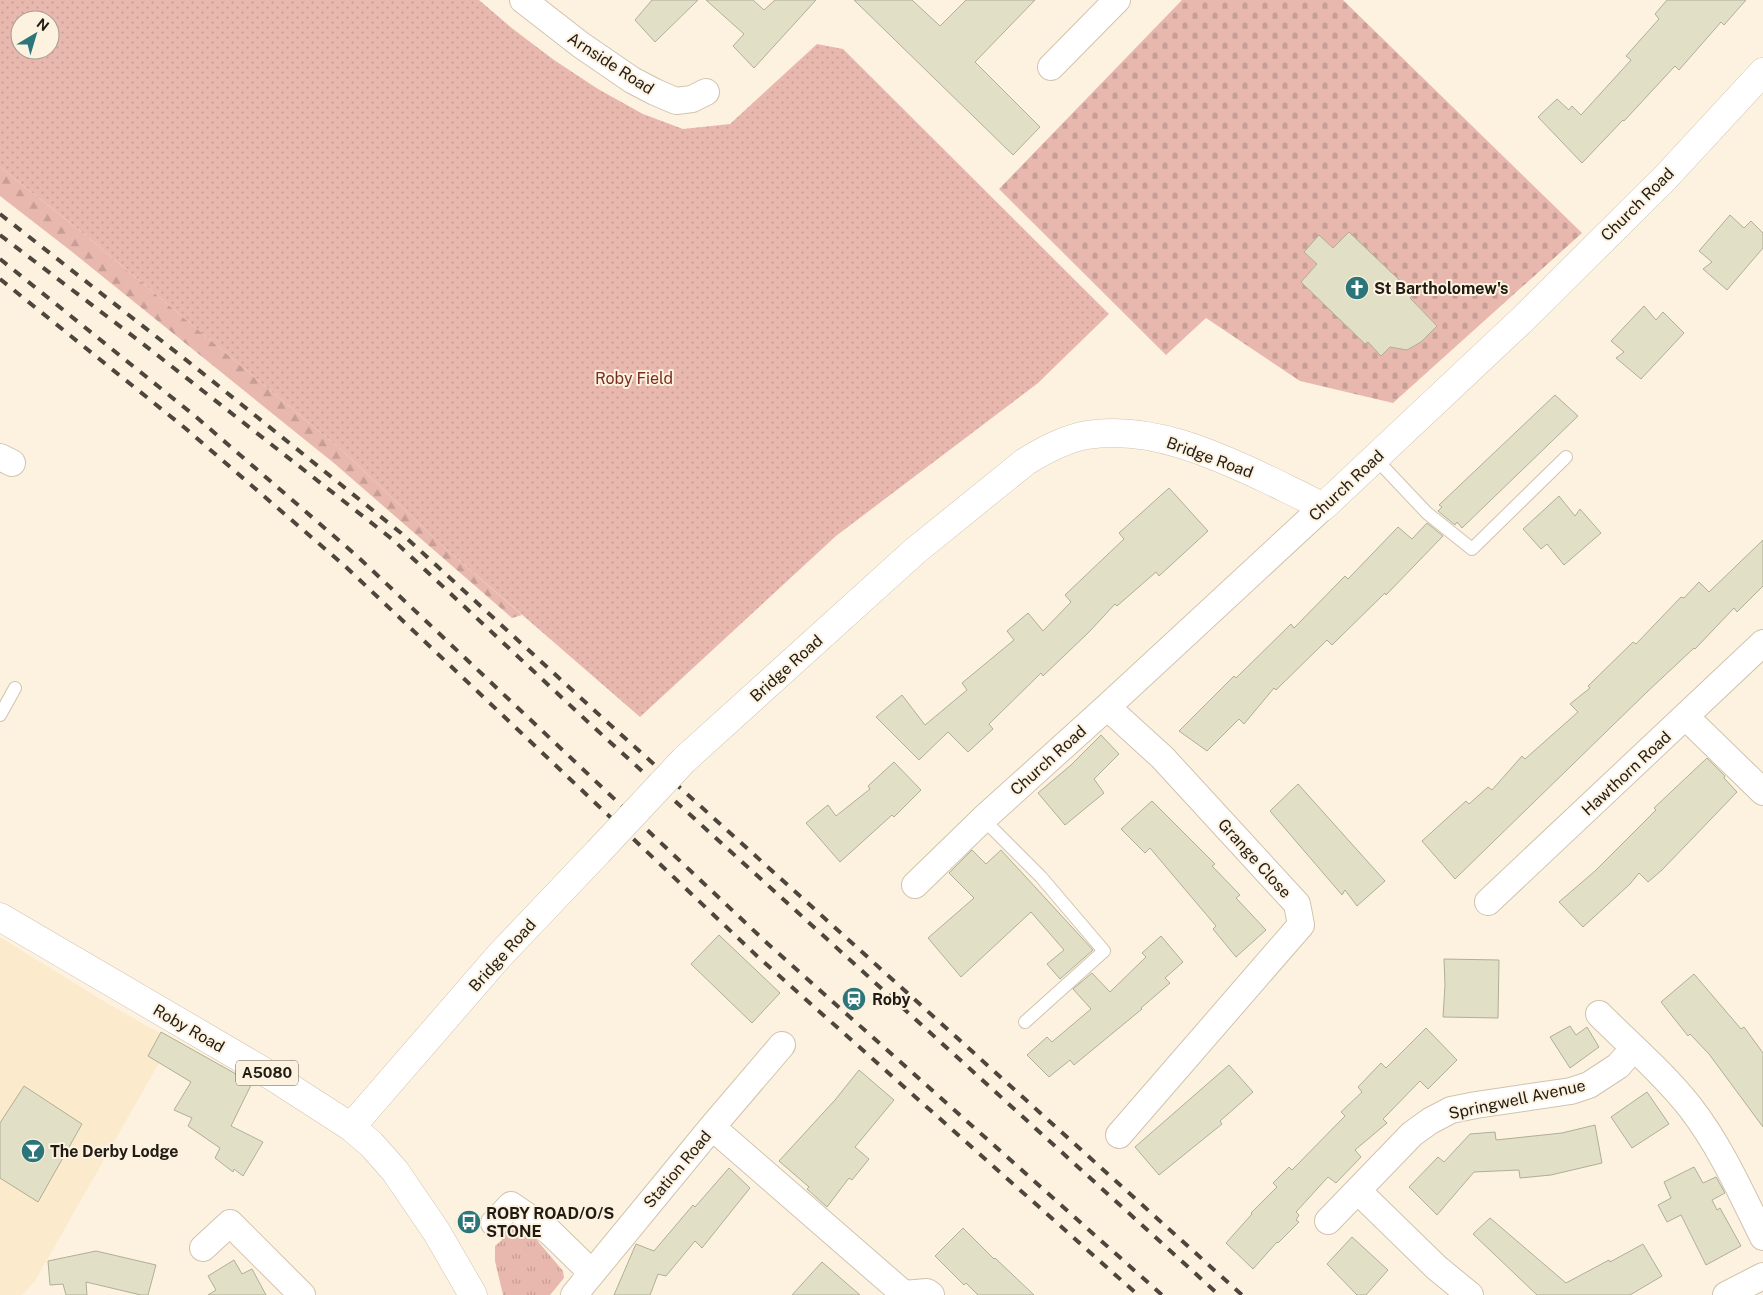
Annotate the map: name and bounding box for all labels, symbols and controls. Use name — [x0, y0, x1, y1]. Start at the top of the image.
north arrow — [10, 10, 60, 60]
text: N — [34, 15, 52, 34]
street label: Arnside Road — [564, 28, 657, 98]
street label: Church Road — [1597, 164, 1678, 245]
church icon: St Bartholomew's — [1344, 275, 1370, 301]
place label: St Bartholomew's — [1374, 279, 1509, 298]
park label: Roby Field — [595, 369, 673, 388]
street label: Bridge Road — [1164, 433, 1256, 482]
street label: Church Road — [1305, 446, 1388, 525]
street label: Bridge Road — [746, 631, 826, 706]
street label: Church Road — [1007, 721, 1090, 799]
street label: Hawthorn Road — [1578, 727, 1675, 820]
street label: Grange Close — [1214, 815, 1295, 902]
street label: Bridge Road — [465, 915, 540, 995]
station icon: Roby — [841, 986, 867, 1012]
place label: Roby — [872, 990, 911, 1009]
street label: Roby Road — [150, 1000, 228, 1056]
road number: A5080 — [236, 1060, 298, 1086]
street label: Springwell Avenue — [1447, 1076, 1587, 1123]
street label: Station Road — [639, 1127, 715, 1212]
bar icon: The Derby Lodge — [20, 1138, 46, 1164]
place label: The Derby Lodge — [50, 1142, 179, 1161]
place label: ROBY ROAD/O/S STONE — [486, 1204, 614, 1241]
bus stop icon: ROBY ROAD/O/S STONE — [456, 1209, 482, 1235]

